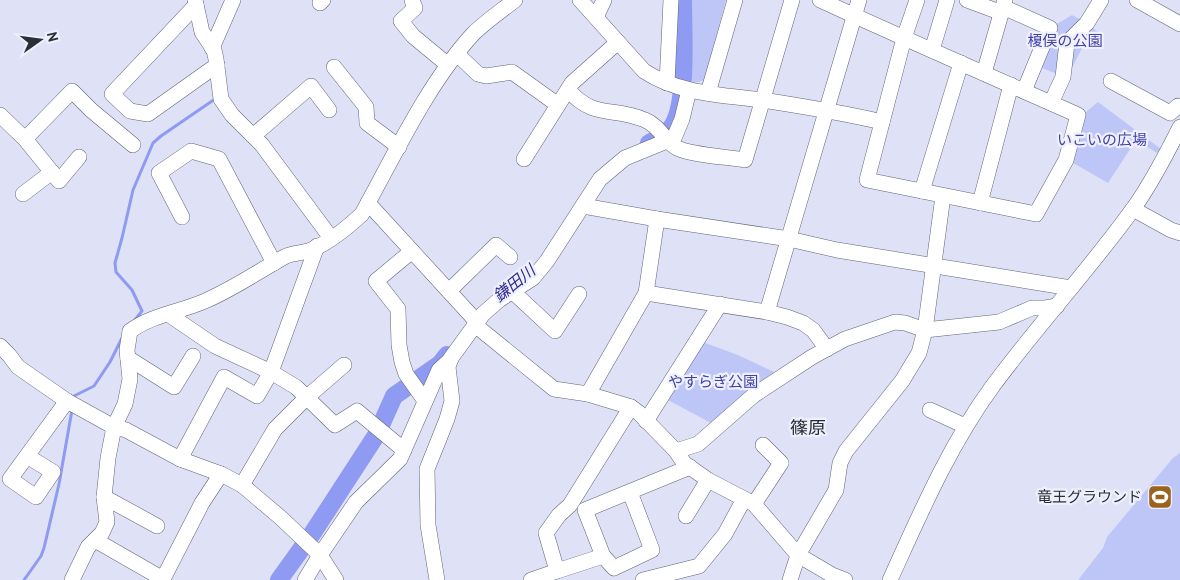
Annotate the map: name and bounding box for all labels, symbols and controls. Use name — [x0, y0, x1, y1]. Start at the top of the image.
north arrow — [15, 15, 65, 65]
text: N — [43, 30, 62, 43]
park label: 榎俣の公園 — [1027, 31, 1103, 50]
park label: いこいの広場 — [1057, 130, 1147, 149]
water label: 鎌田川 — [489, 259, 540, 306]
park label: やすらぎ公園 — [668, 372, 758, 391]
district label: 篠原 — [790, 416, 826, 439]
sports icon: 竜王グラウンド — [1147, 484, 1173, 510]
place label: 竜王グラウンド — [1037, 487, 1142, 506]

